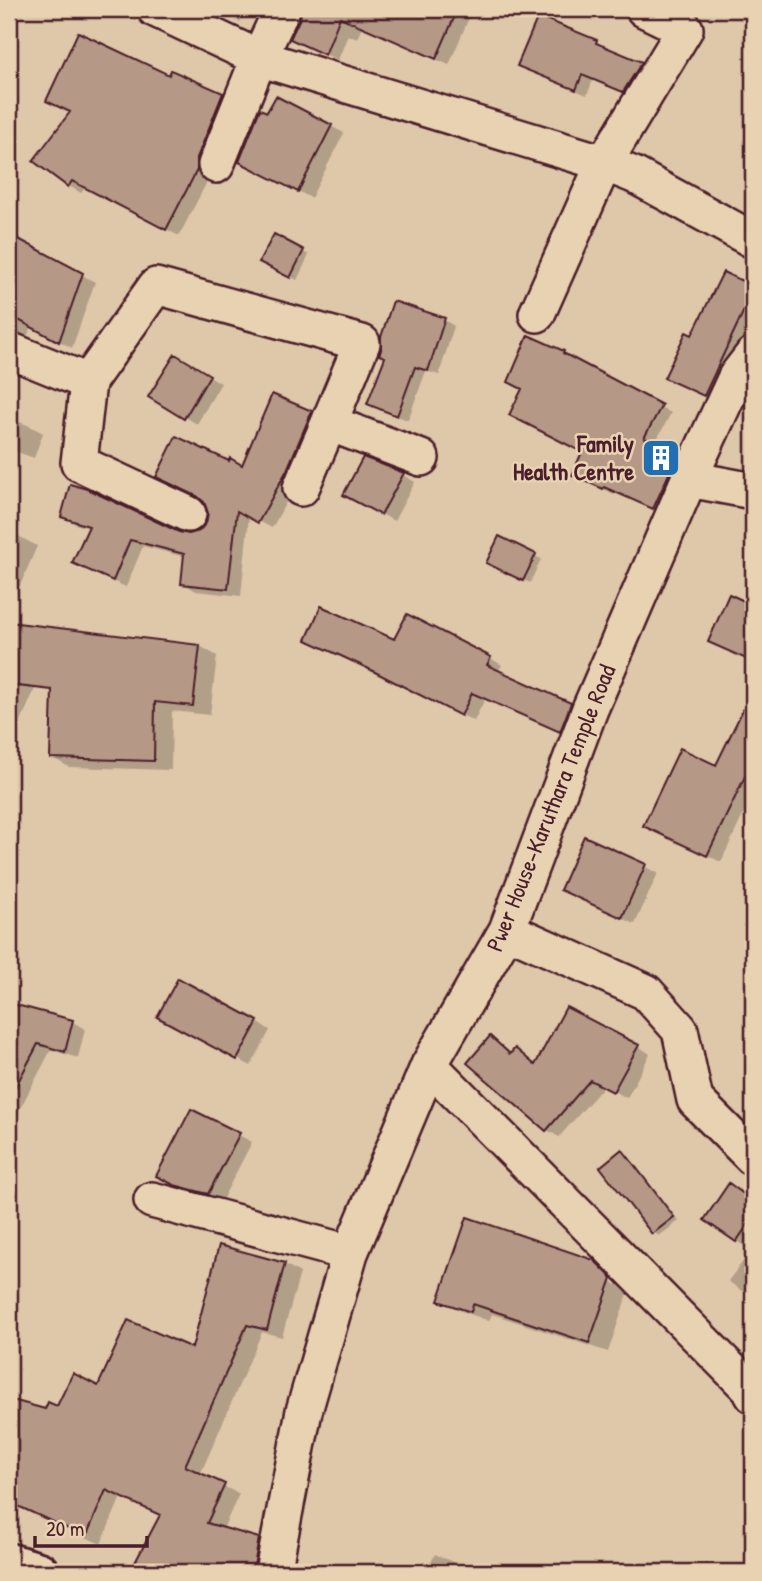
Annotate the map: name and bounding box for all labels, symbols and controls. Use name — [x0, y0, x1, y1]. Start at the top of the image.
place label: Family Health Centre — [513, 427, 634, 487]
building icon: Family Health Centre — [640, 437, 682, 479]
street label: Pwer House-Karuthara Temple Road — [478, 659, 622, 956]
scale bar — [35, 1504, 147, 1548]
text: 20 m — [46, 1514, 84, 1543]

